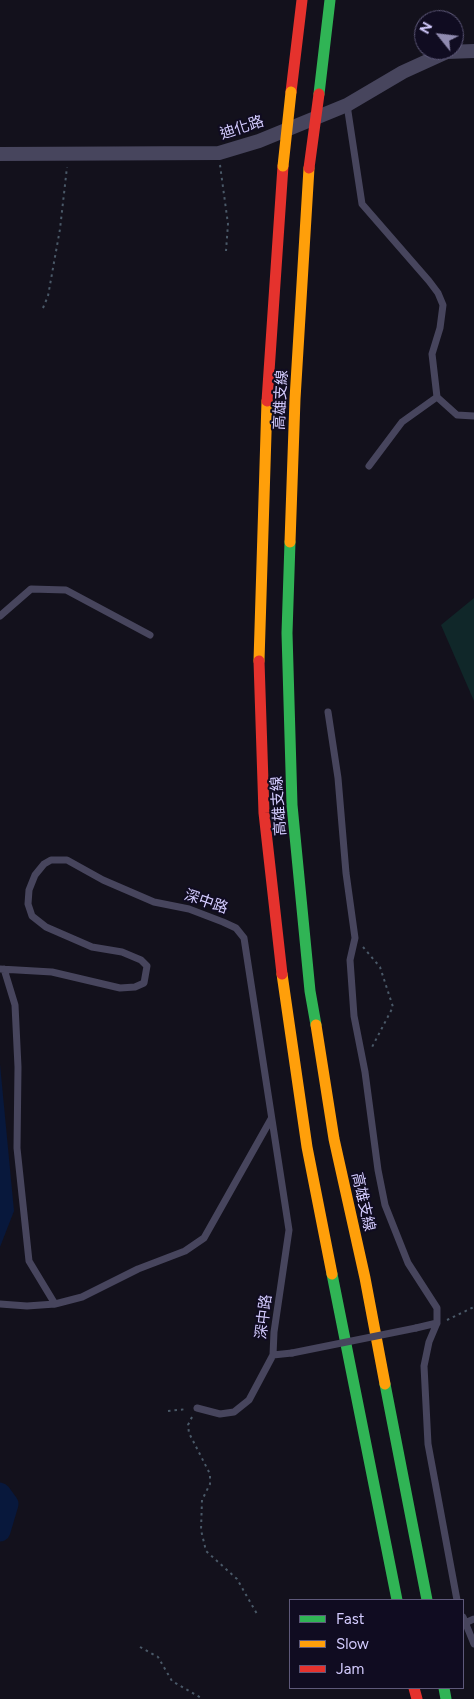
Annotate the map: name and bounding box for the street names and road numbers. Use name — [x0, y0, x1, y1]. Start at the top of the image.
street label: 迪化路 — [218, 112, 266, 144]
street label: 高雄支線 — [270, 370, 292, 430]
street label: 高雄支線 — [268, 775, 290, 837]
street label: 深中路 — [182, 886, 230, 918]
street label: 高雄支線 — [347, 1171, 379, 1233]
street label: 深中路 — [252, 1294, 276, 1340]

